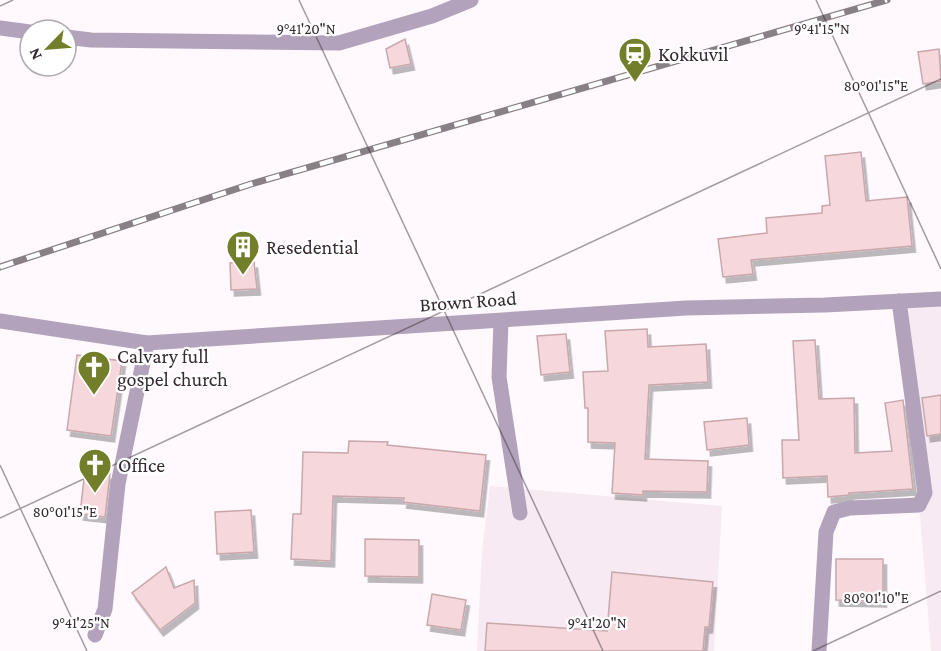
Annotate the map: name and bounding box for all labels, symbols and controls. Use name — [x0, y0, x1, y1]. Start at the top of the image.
north arrow — [18, 18, 78, 78]
text: 9°41'20"N — [276, 21, 336, 37]
text: 9°41'15"N — [794, 21, 850, 37]
station icon: Kokkuvil — [617, 36, 653, 83]
place label: Kokkuvil — [658, 43, 729, 65]
text: N — [25, 46, 45, 63]
text: 80°01'15"E — [844, 78, 908, 94]
building icon: Resedential — [225, 229, 261, 276]
place label: Resedential — [266, 236, 359, 258]
street label: Brown Road — [419, 287, 518, 315]
place label: Calvary full gospel church — [117, 345, 228, 391]
church icon: Calvary full gospel church — [76, 349, 112, 396]
church icon: Office — [77, 447, 113, 494]
place label: Office — [118, 454, 165, 476]
text: 80°01'15"E — [33, 504, 97, 520]
text: 80°01'10"E — [843, 590, 909, 606]
text: 9°41'25"N — [52, 615, 110, 631]
text: 9°41'20"N — [567, 615, 627, 631]

